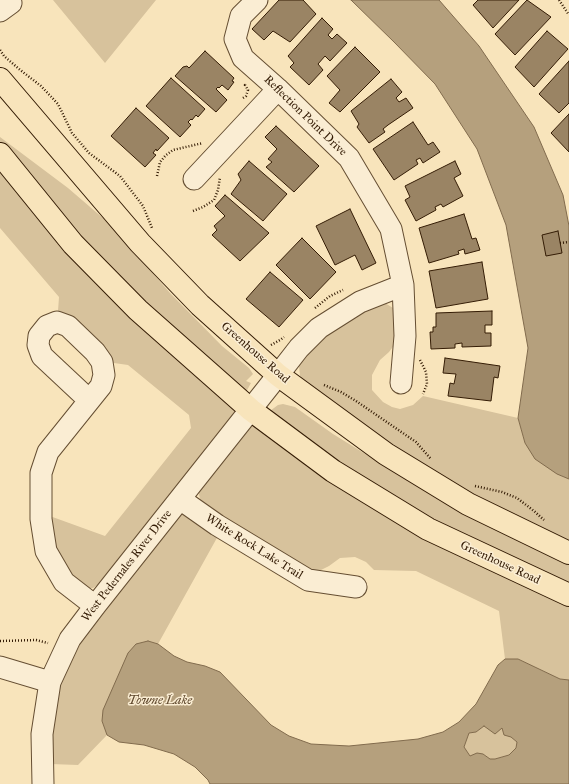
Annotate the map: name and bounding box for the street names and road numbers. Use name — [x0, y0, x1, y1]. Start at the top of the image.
street label: Reflection Point Drive — [260, 73, 350, 159]
street label: Greenhouse Road — [218, 319, 292, 387]
street label: West Pedernales River Drive — [79, 507, 175, 625]
street label: White Rock Lake Trail — [203, 511, 305, 583]
street label: Greenhouse Road — [458, 538, 542, 588]

